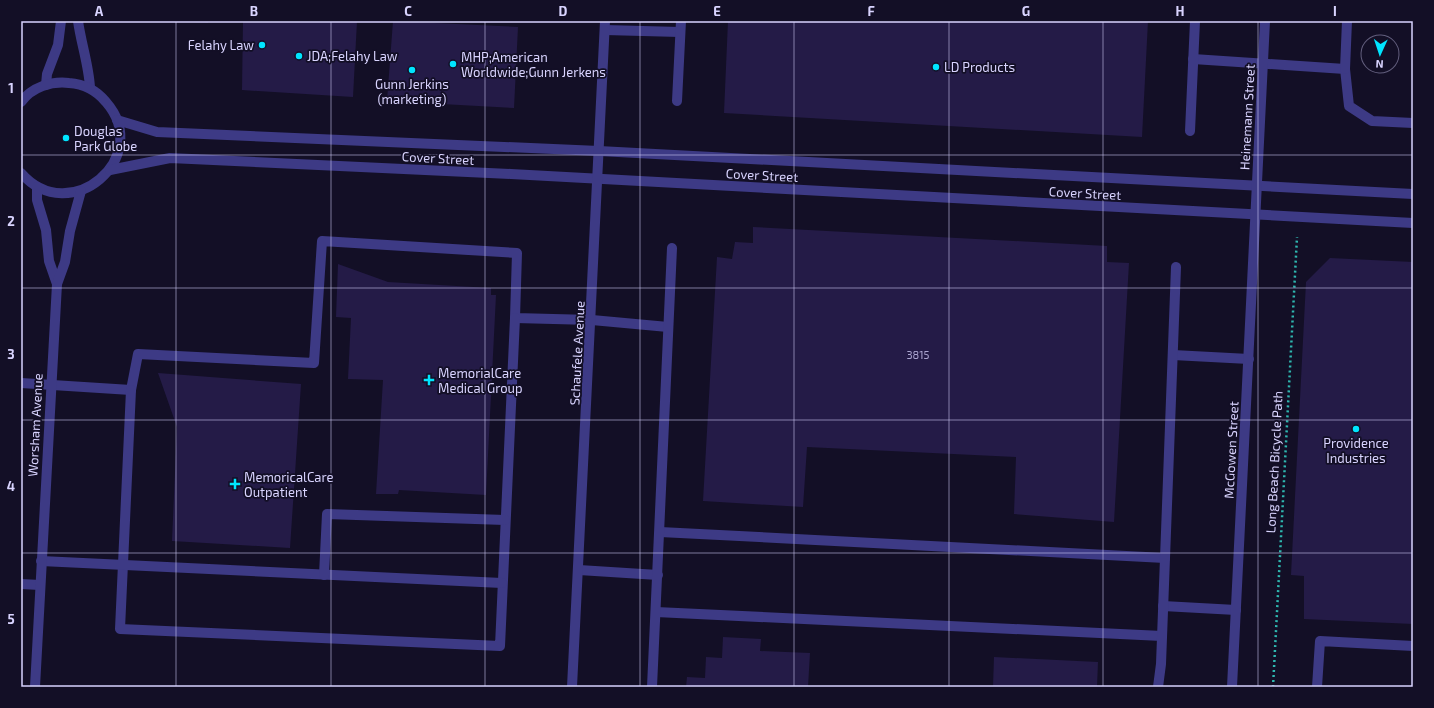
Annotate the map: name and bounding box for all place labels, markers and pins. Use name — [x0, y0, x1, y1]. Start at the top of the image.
place label: Felahy Law — [188, 37, 254, 53]
marker: Felahy Law — [257, 40, 267, 50]
place label: JDA;Felahy Law — [307, 48, 398, 64]
place label: MHP;American Worldwide;Gunn Jerkens — [461, 49, 606, 80]
marker: JDA;Felahy Law — [294, 51, 304, 61]
marker: MHP;American Worldwide;Gunn Jerkens — [448, 59, 458, 69]
place label: LD Products — [944, 59, 1015, 75]
marker: LD Products — [931, 62, 941, 72]
marker: Gunn Jerkins (marketing) — [407, 65, 417, 75]
place label: Gunn Jerkins (marketing) — [375, 76, 449, 107]
place label: Douglas Park Globe — [74, 123, 137, 154]
marker: Douglas Park Globe — [61, 133, 71, 143]
place label: MemorialCare Medical Group — [438, 365, 523, 396]
marker: MemorialCare Medical Group — [423, 374, 435, 386]
marker: Providence Industries — [1351, 424, 1361, 434]
place label: Providence Industries — [1323, 435, 1389, 466]
place label: MemoricalCare Outpatient — [244, 469, 334, 500]
marker: MemoricalCare Outpatient — [229, 478, 241, 490]

